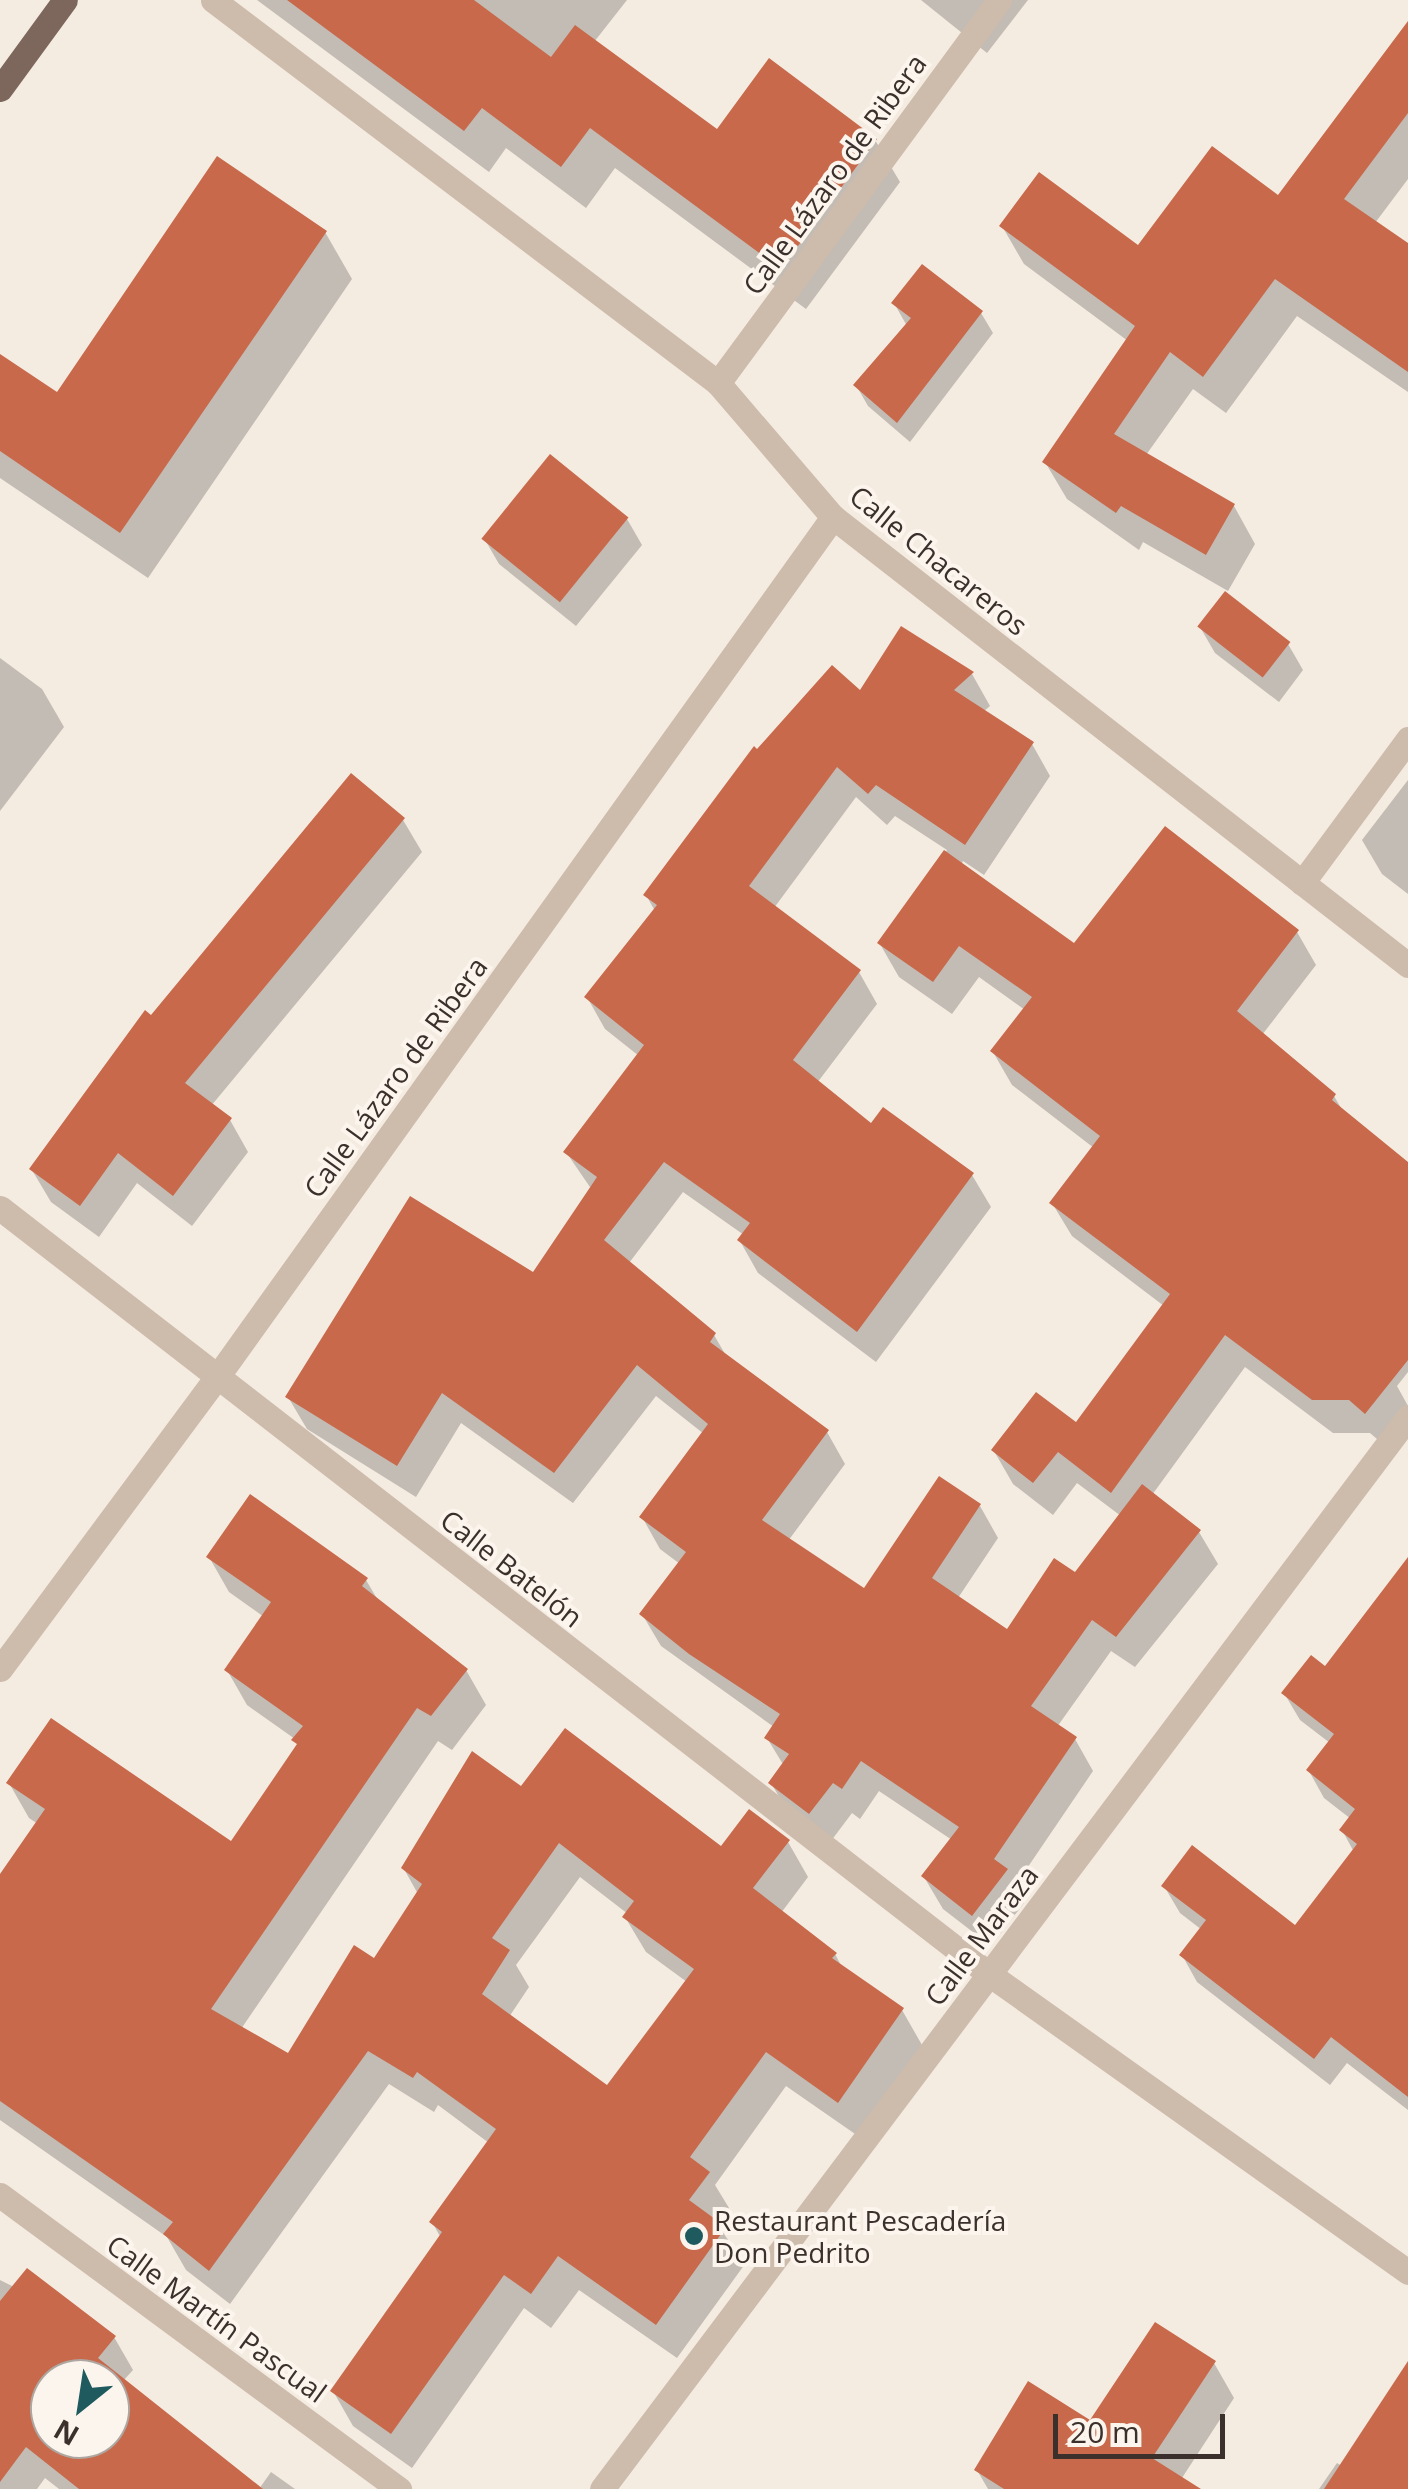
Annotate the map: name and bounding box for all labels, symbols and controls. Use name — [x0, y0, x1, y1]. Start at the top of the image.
street label: Calle Lázaro de Ribera — [735, 47, 933, 301]
street label: Calle Chacareros — [844, 478, 1034, 642]
street label: Calle Lázaro de Ribera — [296, 950, 494, 1204]
street label: Calle Batelón — [434, 1502, 590, 1634]
street label: Calle Maraza — [917, 1858, 1045, 2012]
place label: Restaurant Pescadería Don Pedrito — [714, 2203, 1006, 2269]
marker: Restaurant Pescadería Don Pedrito — [683, 2225, 705, 2247]
street label: Calle Martín Pascual — [101, 2227, 333, 2409]
north arrow — [30, 2359, 130, 2459]
scale bar — [1058, 2394, 1230, 2456]
text: N — [47, 2411, 85, 2455]
text: 20 m — [1070, 2411, 1140, 2452]

